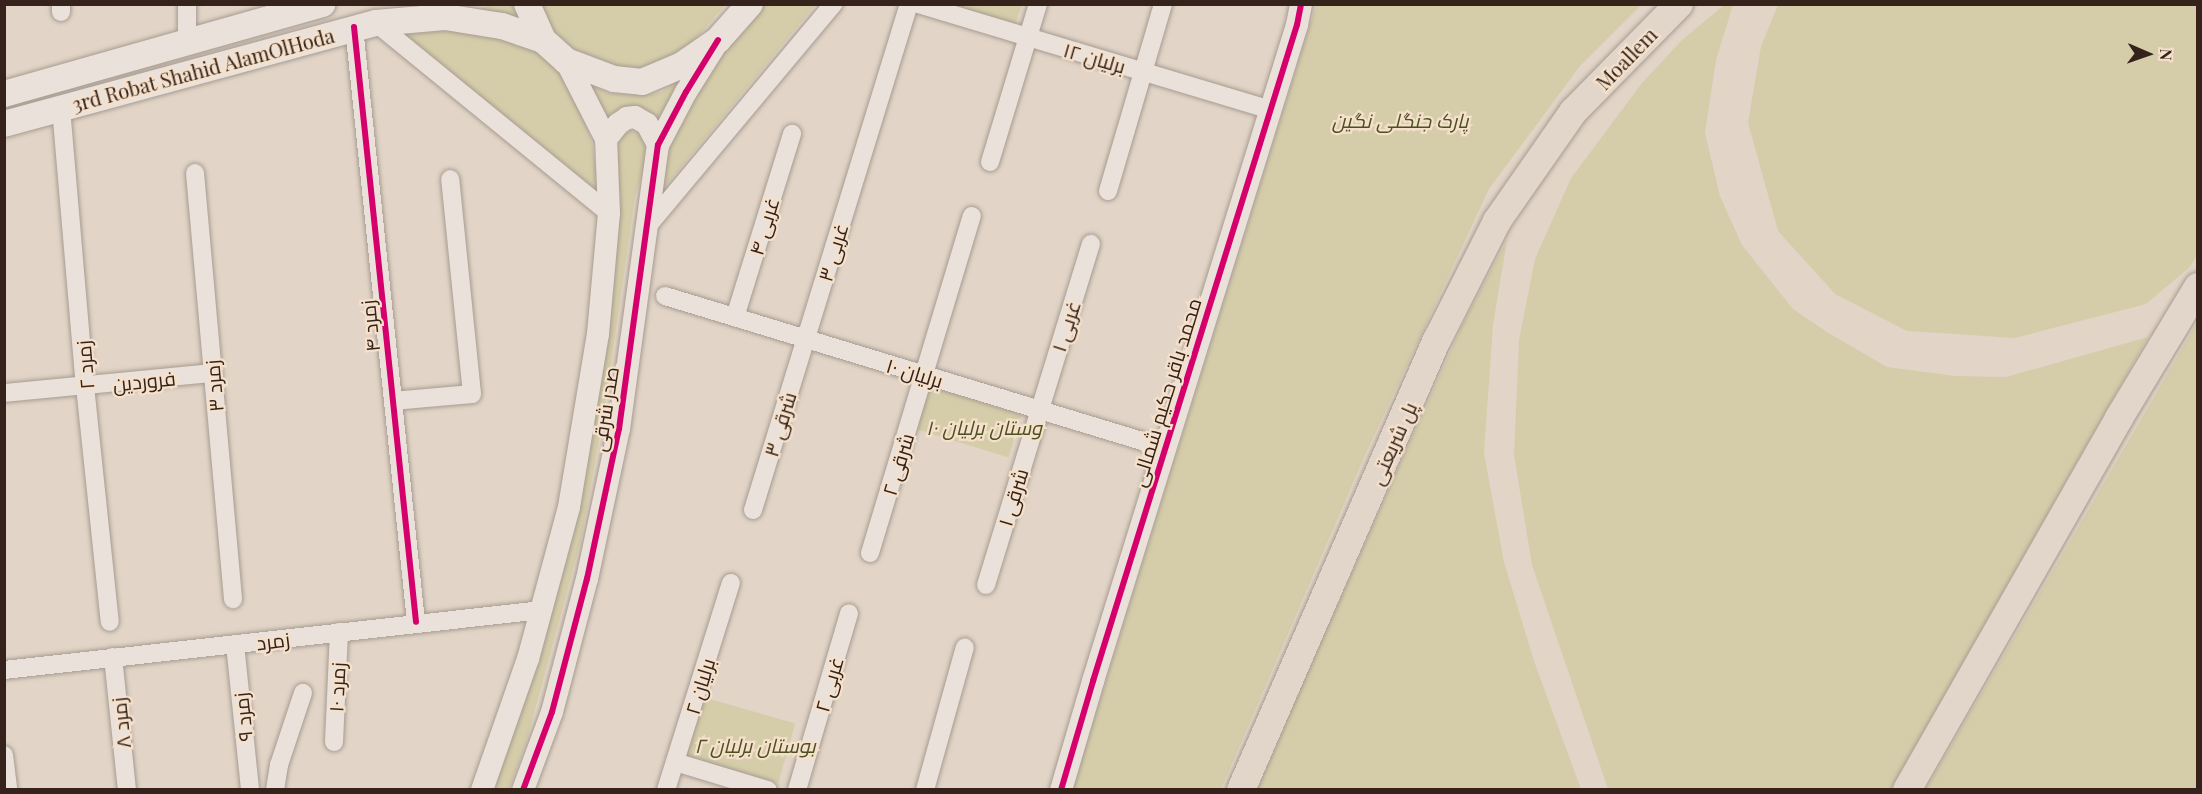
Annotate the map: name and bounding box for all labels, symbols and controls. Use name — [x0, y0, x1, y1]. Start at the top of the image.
street label: 3rd Robat Shahid AlamOlHoda — [69, 22, 337, 116]
street label: Moallem — [1591, 22, 1661, 94]
north arrow — [2118, 24, 2178, 84]
street label: برلیان ۱۲ — [1061, 37, 1129, 77]
text: N — [2156, 49, 2177, 61]
park label: پارک جنگلی نگین — [1332, 107, 1468, 131]
street label: ۴ غربی — [743, 194, 783, 258]
street label: ۳ غربی — [812, 220, 852, 284]
street label: محمد باقر حکیم شمالی — [1125, 295, 1205, 489]
street label: ۱ غربی — [1046, 298, 1084, 354]
street label: زمرد ۴ — [354, 299, 384, 353]
street label: زمرد ۲ — [70, 339, 98, 391]
street label: برلیان ۱۰ — [884, 352, 946, 392]
street label: زمرد ۳ — [199, 359, 227, 413]
street label: فروردین — [111, 365, 177, 395]
street label: صدر شرقی — [585, 365, 623, 453]
street label: ۳ شرقی — [758, 389, 800, 459]
street label: پل شریعتی — [1363, 398, 1421, 488]
park label: وستان برلیان ۱۰ — [926, 414, 1042, 438]
street label: ۲ شرقی — [876, 430, 918, 498]
street label: ۱ شرقی — [992, 465, 1032, 529]
street label: زمرد — [255, 626, 291, 654]
street label: ۲ غربی — [809, 654, 847, 714]
street label: برلیان ۲ — [679, 655, 719, 717]
street label: زمرد ۱۰ — [323, 661, 349, 713]
street label: زمرد ۹ — [227, 691, 257, 743]
street label: زمرد ۸ — [105, 696, 135, 750]
park label: بوستان برلیان ۲ — [694, 732, 816, 756]

